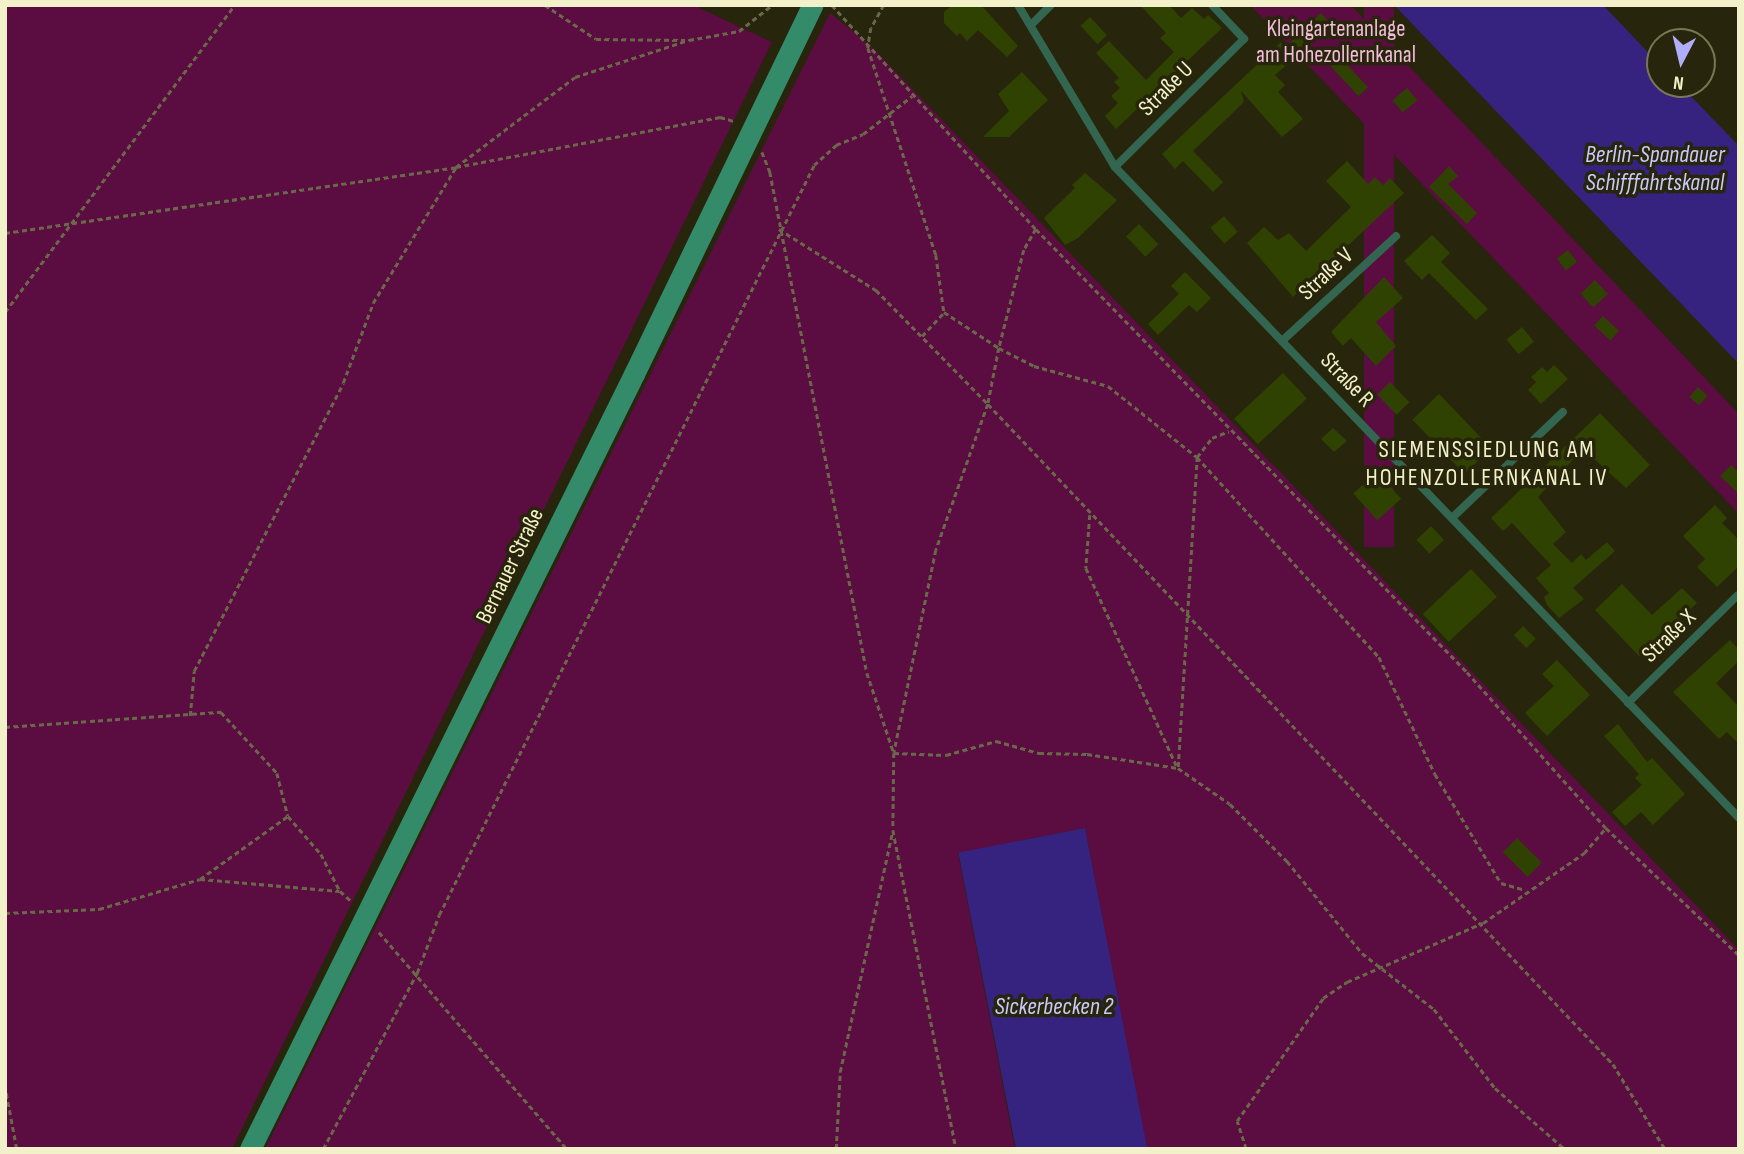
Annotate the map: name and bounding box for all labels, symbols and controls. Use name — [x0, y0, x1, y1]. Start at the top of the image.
park label: Kleingartenanlage am Hohezollernkanal — [1256, 15, 1416, 69]
north arrow — [1646, 28, 1716, 98]
street label: Straße U — [1133, 56, 1199, 122]
text: N — [1672, 70, 1685, 94]
water label: Berlin-Spandauer Schifffahrtskanal — [1585, 141, 1725, 197]
street label: Straße V — [1293, 242, 1359, 306]
street label: Straße R — [1314, 347, 1380, 413]
district label: SIEMENSSIEDLUNG AM HOHENZOLLERNKANAL IV — [1368, 436, 1606, 492]
street label: Bernauer Straße — [470, 504, 550, 628]
street label: Straße X — [1636, 604, 1702, 668]
water label: Sickerbecken 2 — [995, 993, 1113, 1021]

